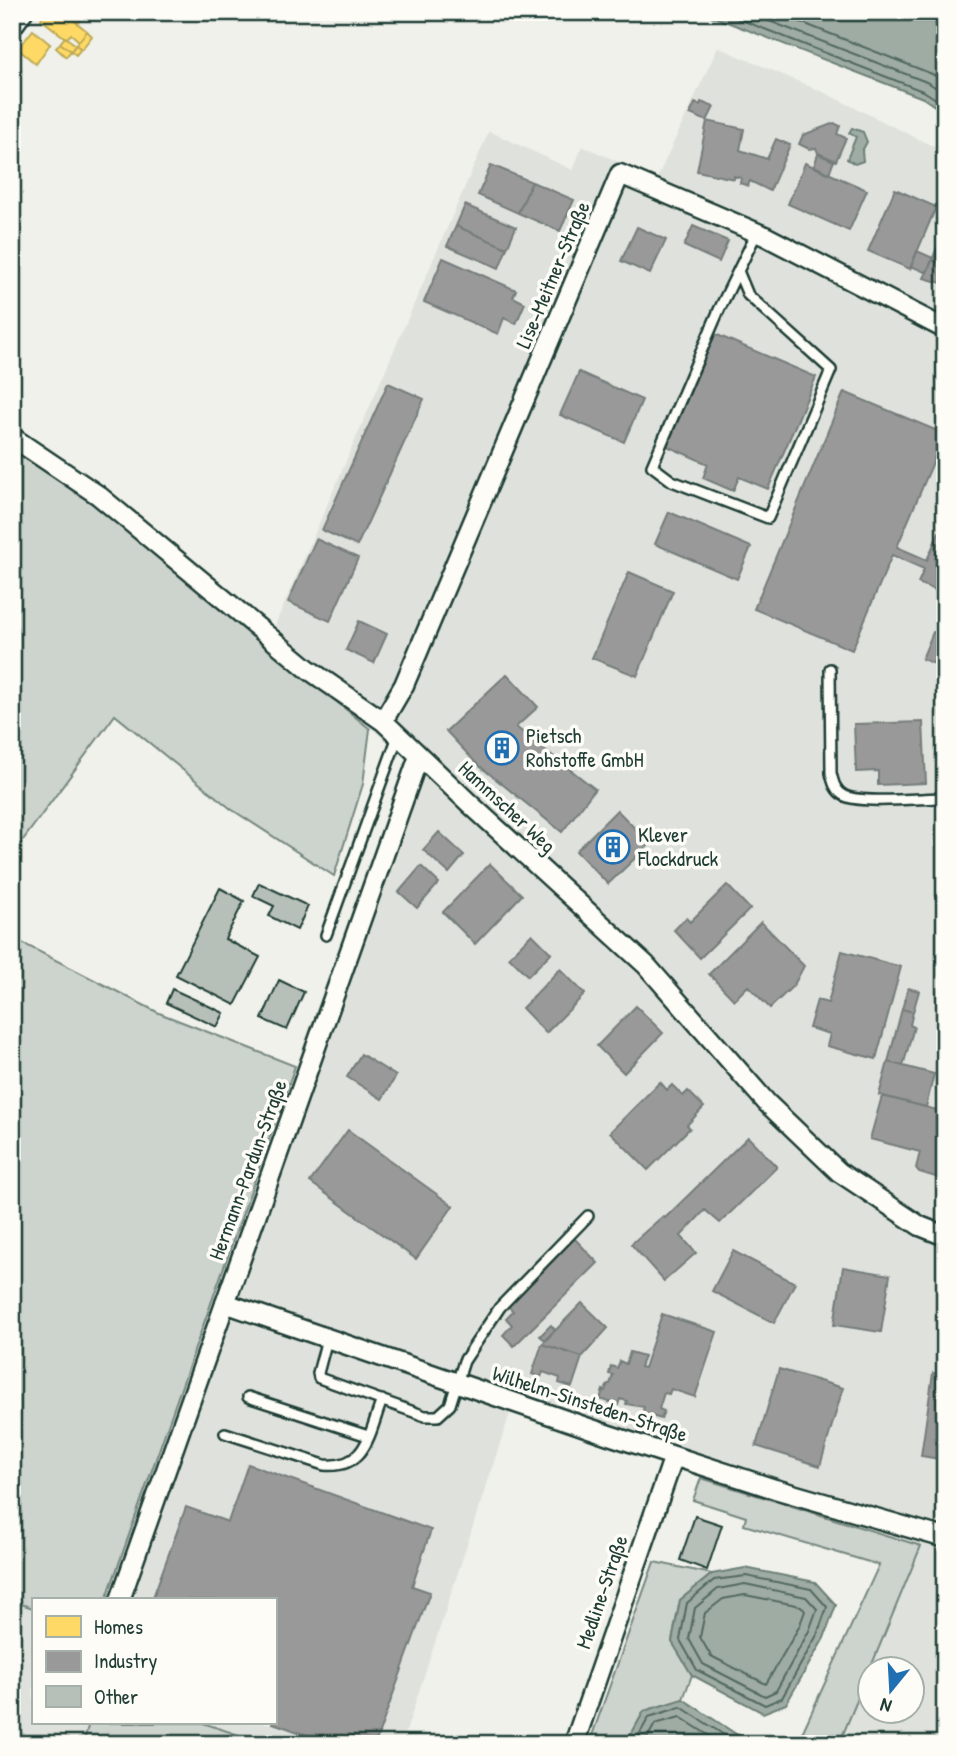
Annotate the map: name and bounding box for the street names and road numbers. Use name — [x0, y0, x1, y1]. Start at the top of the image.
street label: Lise-Meitner-Straße — [508, 197, 597, 353]
street label: Hammscher Weg — [452, 754, 562, 859]
street label: Hermann-Pardun-Straße — [201, 1076, 294, 1264]
street label: Wilhelm-Sinsteden-Straße — [489, 1358, 691, 1449]
street label: Medline-Straße — [569, 1531, 634, 1652]

